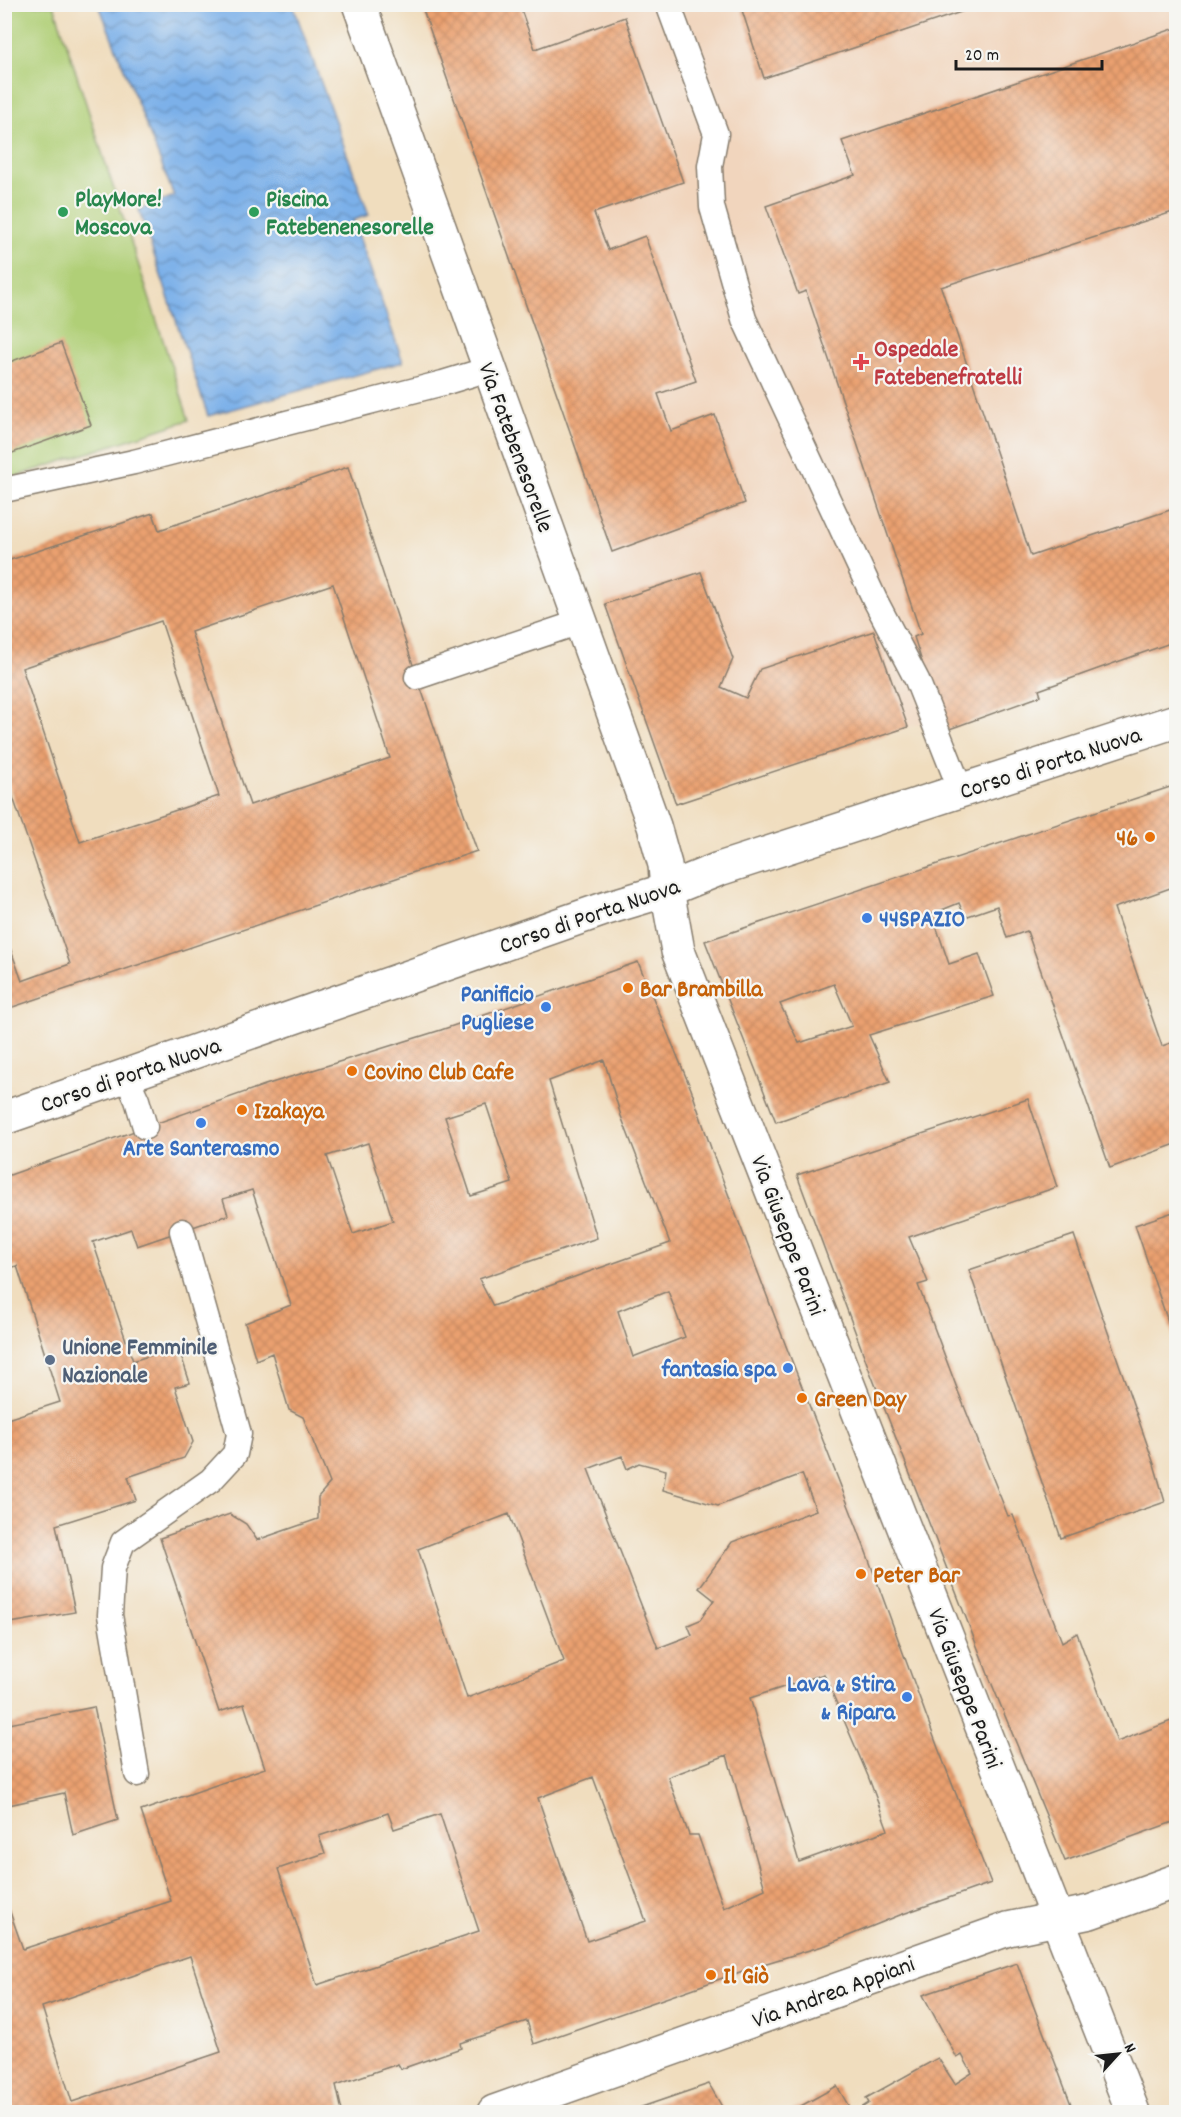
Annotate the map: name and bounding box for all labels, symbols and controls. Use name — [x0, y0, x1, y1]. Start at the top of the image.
scale bar — [956, 33, 1102, 71]
text: 20 m — [965, 44, 999, 69]
place label: PlayMore! Moscova — [75, 184, 162, 246]
place label: Piscina Fatebenenesorelle — [266, 184, 434, 246]
marker: PlayMore! Moscova — [56, 205, 70, 219]
marker: Piscina Fatebenenesorelle — [247, 205, 261, 219]
place label: Ospedale Fatebenefratelli — [874, 334, 1022, 396]
marker: Ospedale Fatebenefratelli — [852, 353, 870, 371]
street label: Via Fatebenesorelle — [468, 358, 561, 538]
street label: Corso di Porta Nuova — [956, 719, 1147, 810]
place label: 46 — [1116, 823, 1138, 857]
marker: 46 — [1143, 830, 1157, 844]
street label: Corso di Porta Nuova — [495, 871, 686, 965]
place label: 44SPAZIO — [879, 904, 965, 938]
marker: 44SPAZIO — [860, 911, 874, 925]
place label: Bar Brambilla — [640, 974, 763, 1008]
place label: Panificio Pugliese — [461, 979, 534, 1041]
marker: Bar Brambilla — [621, 981, 635, 995]
marker: Panificio Pugliese — [539, 1000, 553, 1014]
street label: Corso di Porta Nuova — [36, 1030, 227, 1124]
place label: Covino Club Cafe — [364, 1057, 515, 1091]
marker: Covino Club Cafe — [345, 1064, 359, 1078]
place label: Izakaya — [254, 1096, 325, 1130]
marker: Izakaya — [235, 1103, 249, 1117]
marker: Arte Santerasmo — [194, 1116, 208, 1130]
place label: Arte Santerasmo — [123, 1133, 280, 1167]
street label: Via Giuseppe Parini — [740, 1151, 832, 1321]
place label: Unione Femminile Nazionale — [62, 1332, 218, 1394]
marker: Unione Femminile Nazionale — [43, 1353, 57, 1367]
place label: fantasia spa — [660, 1354, 777, 1388]
marker: fantasia spa — [781, 1361, 795, 1375]
place label: Green Day — [814, 1384, 907, 1418]
marker: Green Day — [795, 1391, 809, 1405]
place label: Peter Bar — [873, 1560, 961, 1594]
marker: Peter Bar — [854, 1567, 868, 1581]
street label: Via Giuseppe Parini — [917, 1604, 1009, 1774]
place label: Lava & Stira & Ripara — [787, 1669, 896, 1731]
marker: Lava & Stira & Ripara — [900, 1690, 914, 1704]
street label: Via Andrea Appiani — [748, 1949, 920, 2039]
place label: Il Giò — [723, 1961, 769, 1995]
marker: Il Giò — [704, 1968, 718, 1982]
north arrow — [1088, 2024, 1148, 2084]
text: N — [1117, 2040, 1141, 2057]

